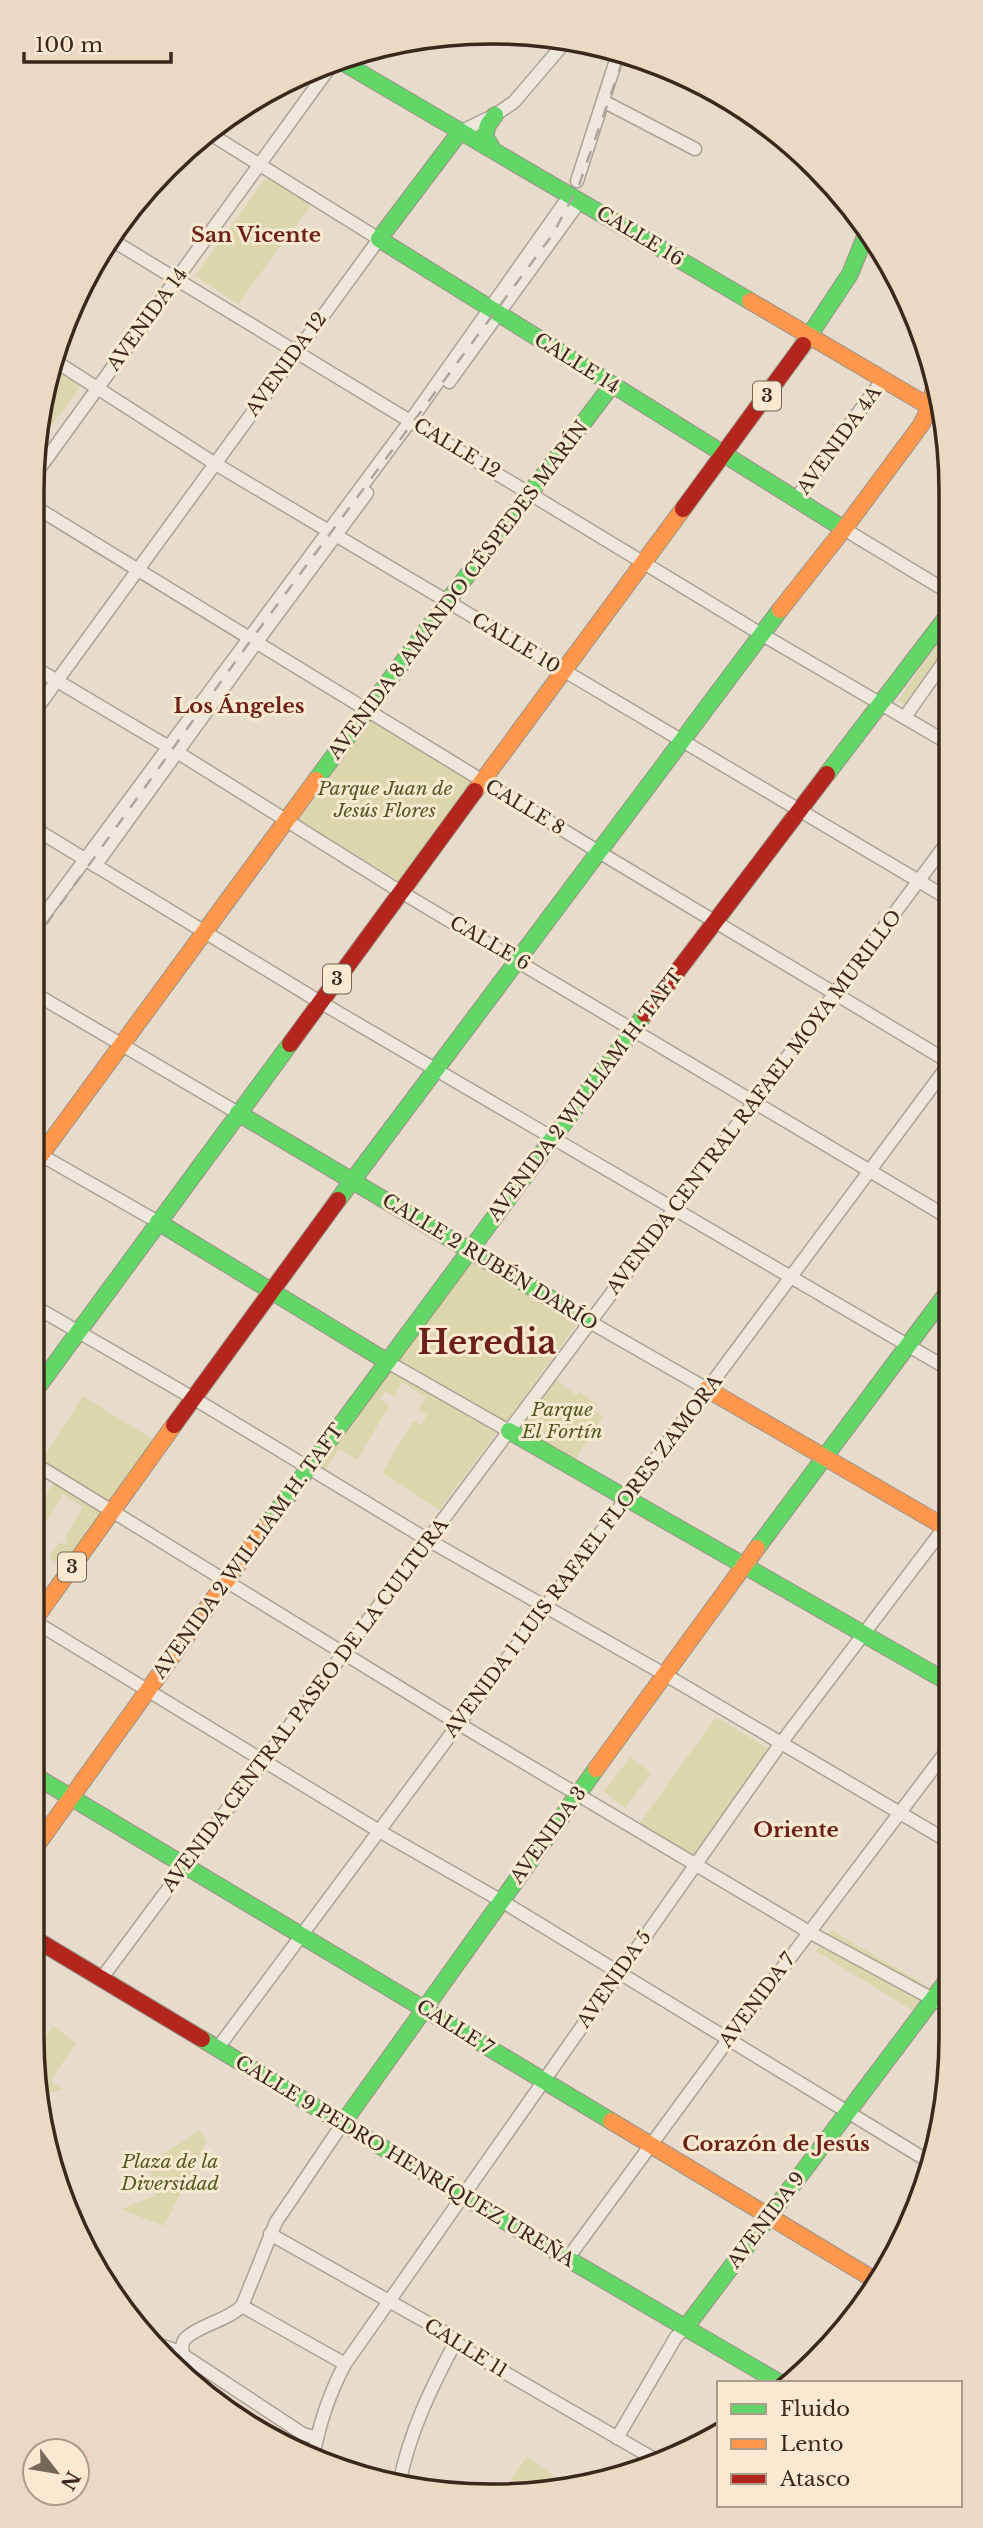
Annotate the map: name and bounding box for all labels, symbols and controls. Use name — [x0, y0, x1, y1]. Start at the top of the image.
scale bar — [24, 21, 172, 65]
text: 100 m — [35, 32, 103, 58]
street label: CALLE 16 — [592, 201, 688, 271]
district label: San Vicente — [191, 222, 321, 248]
street label: AVENIDA 14 — [101, 263, 192, 376]
street label: AVENIDA 12 — [240, 308, 331, 421]
street label: CALLE 14 — [530, 328, 624, 398]
street label: AVENIDA 4A — [791, 381, 886, 499]
road number: 3 — [753, 382, 781, 410]
street label: CALLE 12 — [410, 413, 504, 483]
street label: AVENIDA 8 AMANDO CÉSPEDES MARÍN — [323, 416, 593, 765]
street label: CALLE 10 — [468, 608, 564, 678]
district label: Los Ángeles — [174, 693, 305, 719]
street label: CALLE 8 — [481, 774, 569, 840]
park label: Parque Juan de Jesús Flores — [317, 777, 453, 822]
street label: AVENIDA CENTRAL RAFAEL MOYA MURILLO — [601, 905, 906, 1300]
street label: CALLE 6 — [446, 911, 534, 975]
road number: 3 — [323, 964, 351, 994]
street label: AVENIDA 2 WILLIAM H. TAFT — [482, 964, 687, 1226]
street label: CALLE 2 RUBÉN DARÍO — [378, 1188, 602, 1336]
district label: Heredia — [417, 1322, 557, 1363]
street label: AVENIDA 1 LUIS RAFAEL FLORES ZAMORA — [438, 1370, 727, 1743]
park label: Parque El Fortín — [521, 1398, 602, 1443]
street label: AVENIDA 2 WILLIAM H. TAFT — [147, 1419, 348, 1684]
street label: AVENIDA CENTRAL PASEO DE LA CULTURA — [156, 1513, 453, 1897]
road number: 3 — [58, 1552, 86, 1582]
street label: AVENIDA 3 — [505, 1782, 591, 1889]
district label: Oriente — [753, 1817, 839, 1843]
street label: AVENIDA 5 — [572, 1926, 656, 2033]
street label: AVENIDA 7 — [713, 1948, 800, 2052]
street label: CALLE 7 — [412, 1994, 498, 2060]
street label: CALLE 9 PEDRO HENRÍQUEZ UREÑA — [231, 2049, 580, 2272]
district label: Corazón de Jesús — [682, 2131, 870, 2157]
park label: Plaza de la Diversidad — [120, 2150, 220, 2195]
street label: AVENIDA 9 — [722, 2167, 810, 2274]
street label: CALLE 11 — [420, 2313, 512, 2383]
legend — [717, 2381, 962, 2507]
text: Fluido — [780, 2396, 850, 2422]
text: Lento — [780, 2431, 843, 2457]
north arrow — [21, 2437, 91, 2507]
text: Atasco — [779, 2466, 850, 2492]
text: N — [56, 2467, 85, 2494]

